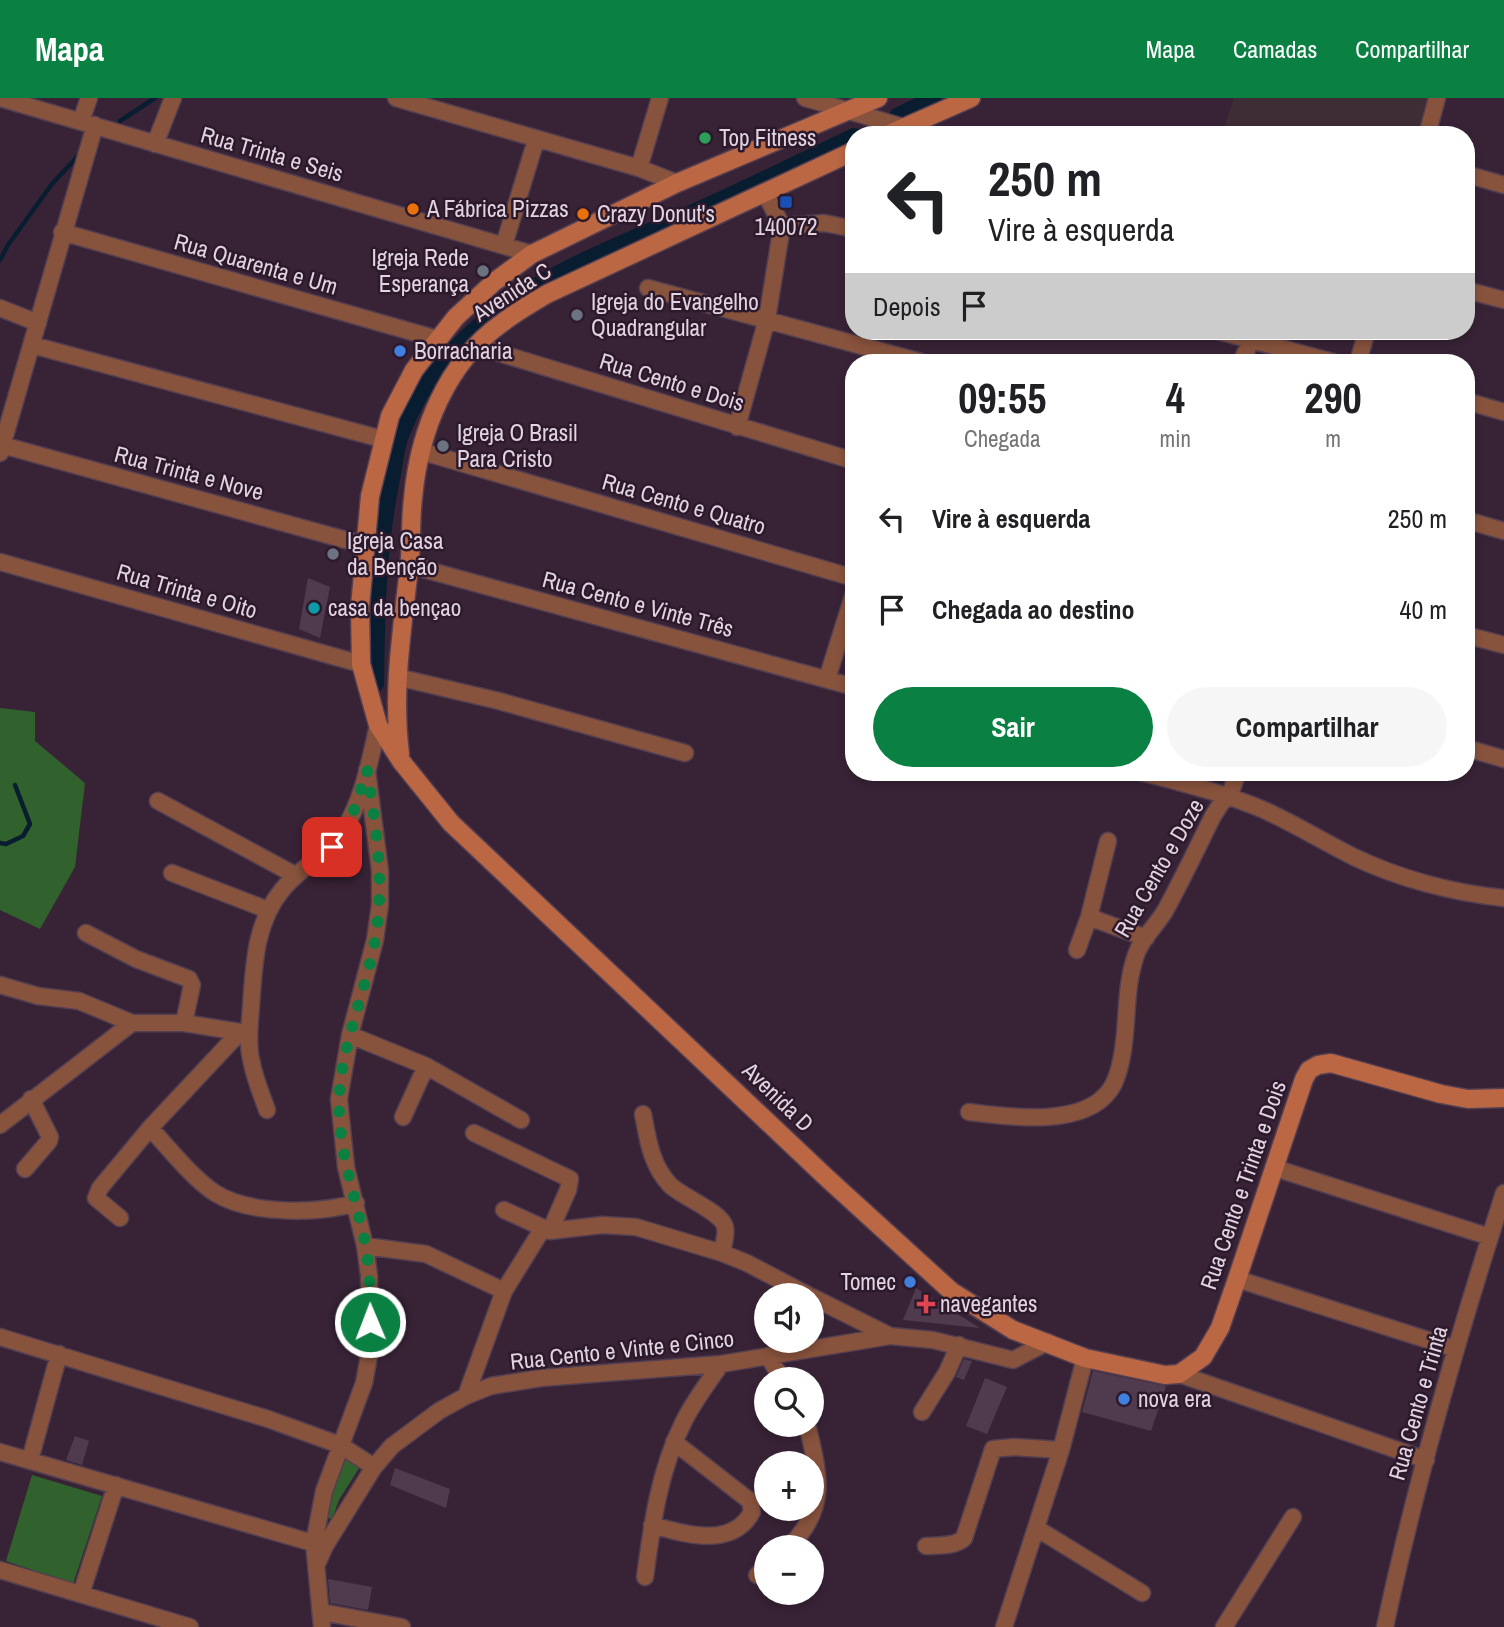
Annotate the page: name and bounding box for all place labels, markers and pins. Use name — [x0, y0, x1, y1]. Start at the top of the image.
place label: Top Fitness — [719, 122, 817, 153]
marker: Top Fitness — [697, 130, 713, 146]
place label: A Fábrica Pizzas — [426, 193, 569, 224]
marker: 140072 — [778, 194, 794, 210]
place label: Crazy Donut's — [597, 198, 715, 229]
marker: A Fábrica Pizzas — [405, 201, 421, 217]
marker: Crazy Donut's — [575, 206, 591, 222]
place label: 140072 — [755, 211, 817, 242]
place label: Igreja Rede Esperança — [372, 242, 470, 299]
marker: Igreja Rede Esperança — [475, 263, 491, 279]
place label: Igreja do Evangelho Quadrangular — [591, 286, 759, 343]
marker: Igreja do Evangelho Quadrangular — [569, 307, 585, 323]
place label: Borracharia — [414, 335, 513, 366]
marker: Borracharia — [392, 343, 408, 359]
place label: Igreja O Brasil Para Cristo — [457, 417, 578, 474]
marker: Igreja O Brasil Para Cristo — [435, 438, 451, 454]
place label: Igreja Casa da Benção — [347, 525, 444, 582]
marker: Igreja Casa da Benção — [325, 546, 341, 562]
place label: casa da bençao — [328, 592, 461, 623]
marker: casa da bençao — [306, 600, 322, 616]
pin — [302, 817, 362, 877]
place label: Tomec — [840, 1266, 896, 1297]
marker: Tomec — [902, 1274, 918, 1290]
place label: navegantes — [940, 1288, 1038, 1319]
marker: navegantes — [918, 1296, 934, 1312]
place label: nova era — [1138, 1383, 1212, 1414]
marker: nova era — [1116, 1391, 1132, 1407]

